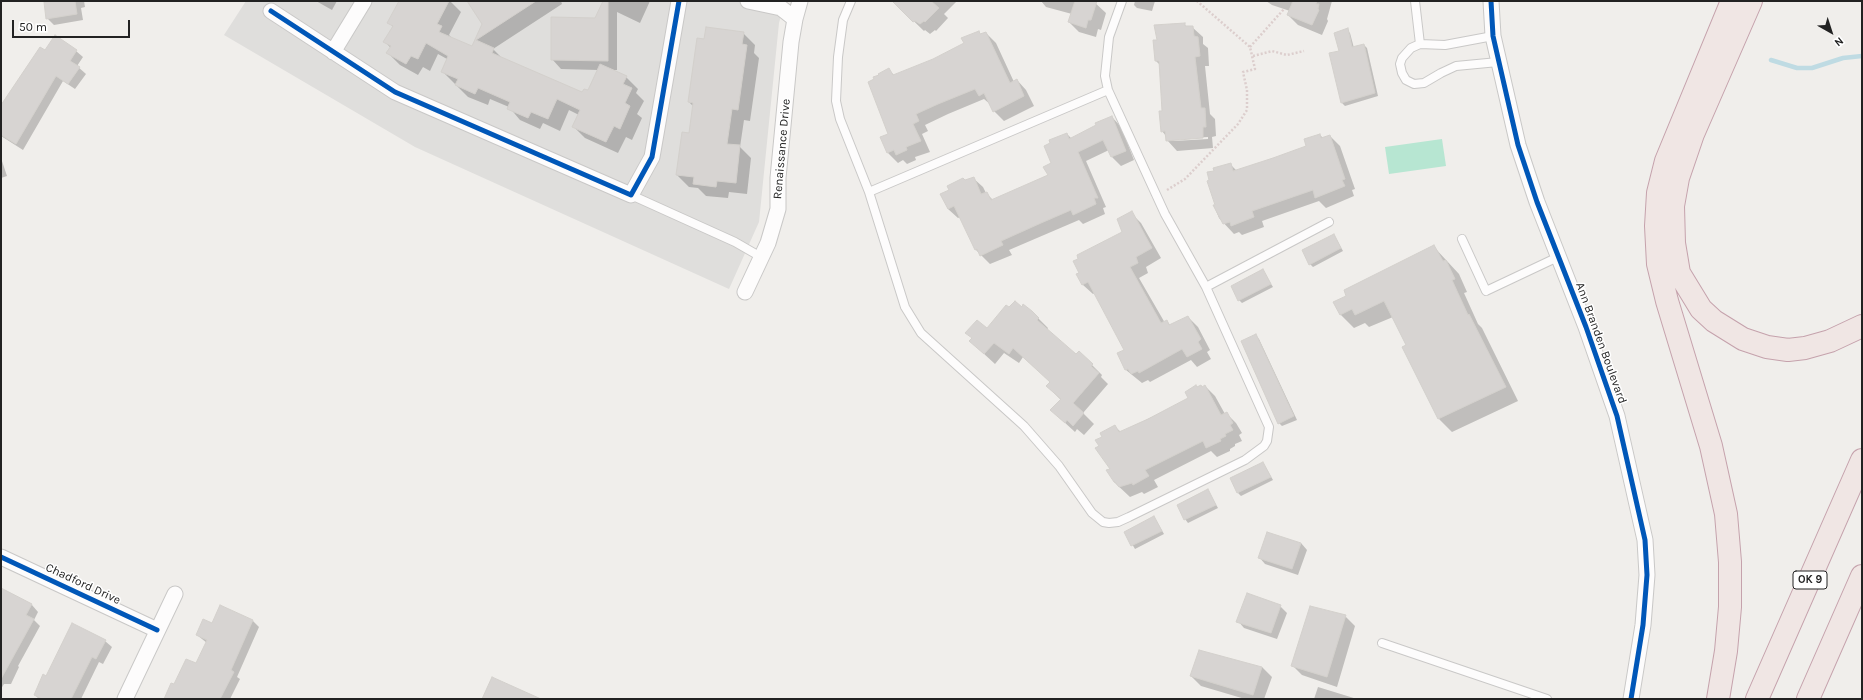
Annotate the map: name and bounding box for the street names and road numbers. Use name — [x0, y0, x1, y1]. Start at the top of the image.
street label: Renaissance Drive — [770, 98, 794, 200]
street label: Ann Branden Boulevard — [1572, 280, 1630, 406]
street label: Chadford Drive — [43, 560, 123, 608]
road number: OK 9 — [1793, 571, 1827, 589]

